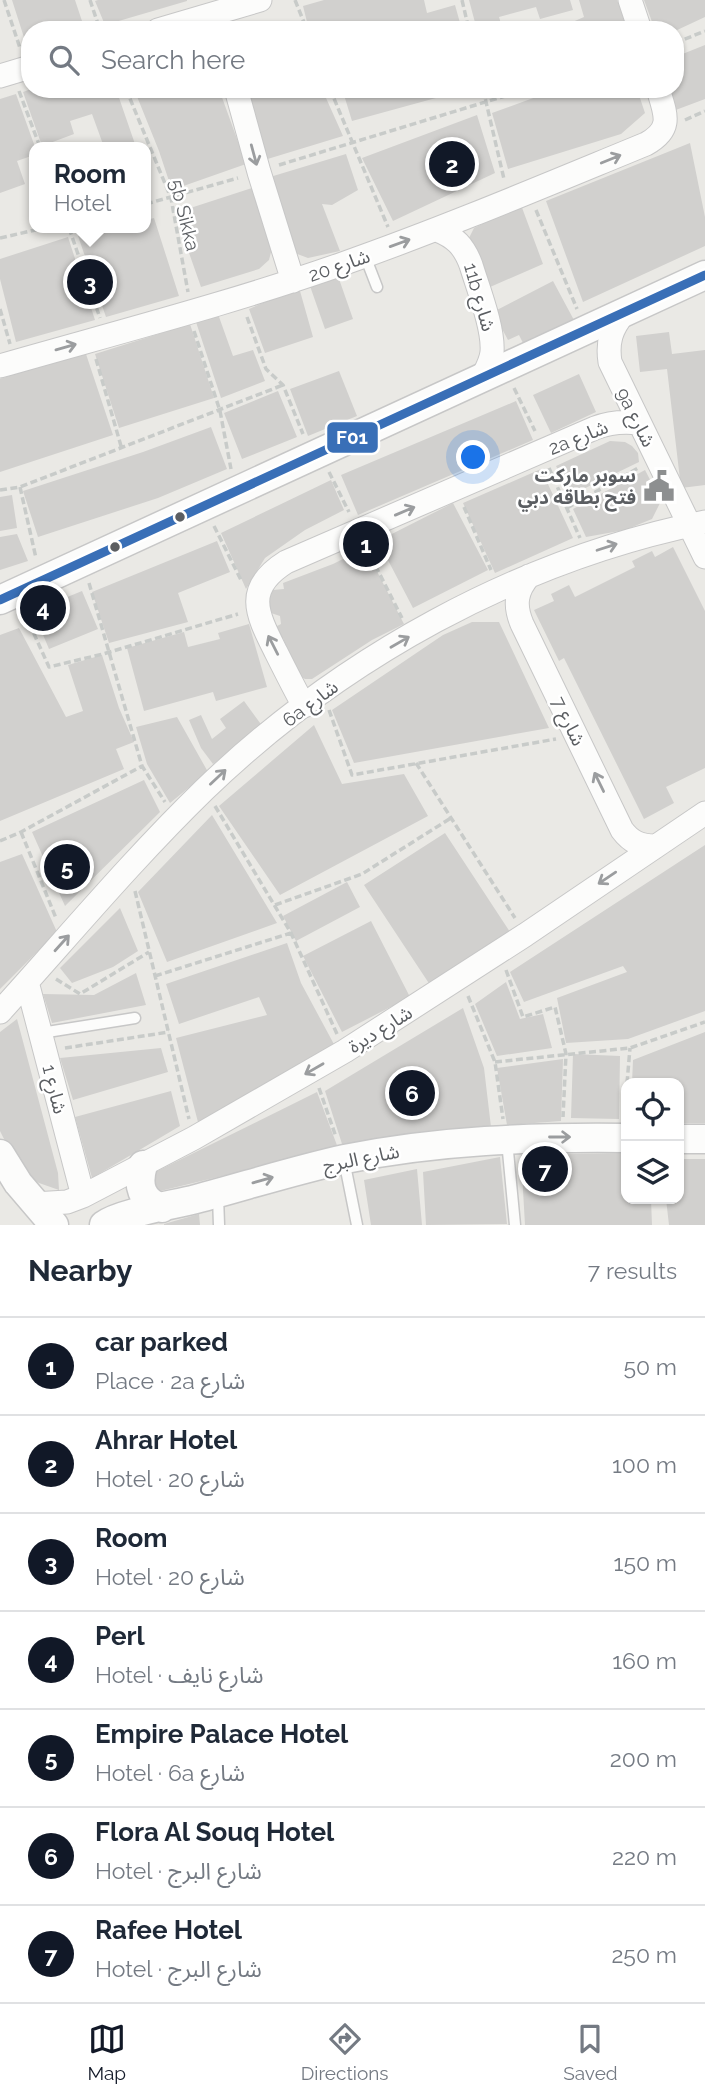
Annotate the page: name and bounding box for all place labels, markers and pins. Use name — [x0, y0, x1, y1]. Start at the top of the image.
pin: 2 — [429, 138, 475, 190]
pin: 3 — [67, 256, 113, 308]
place label: سوبر ماركت فتح بطاقه دبي — [518, 464, 636, 512]
public building icon: سوبر ماركت فتح بطاقه دبي — [642, 469, 676, 503]
unlabelled marker — [173, 510, 187, 524]
pin: 1 — [343, 518, 389, 570]
unlabelled marker — [108, 540, 122, 554]
pin: 4 — [20, 582, 66, 634]
pin: 5 — [44, 841, 90, 893]
pin: 6 — [389, 1067, 435, 1119]
pin: 7 — [522, 1143, 568, 1195]

